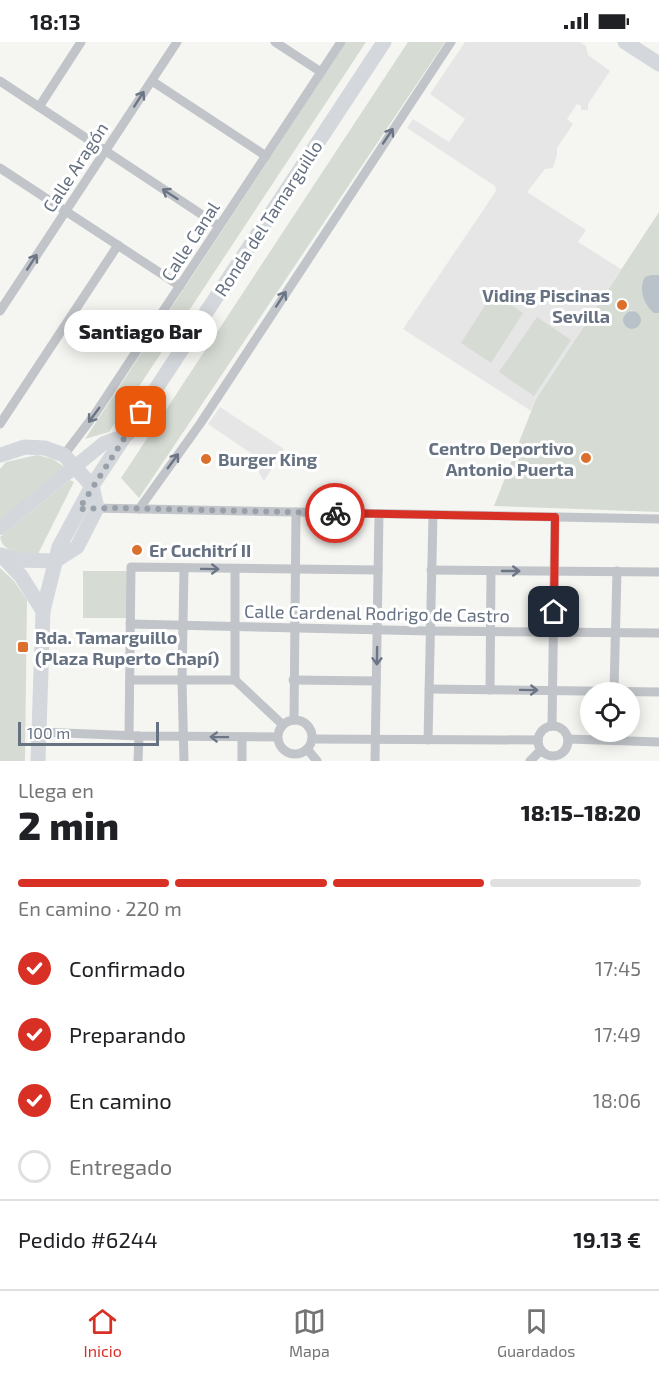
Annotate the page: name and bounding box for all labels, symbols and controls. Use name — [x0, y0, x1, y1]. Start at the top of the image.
text: 18:13 — [30, 8, 81, 34]
one-way arrow — [134, 91, 146, 108]
street label: Calle Aragón — [38, 118, 112, 216]
one-way arrow — [382, 128, 394, 145]
street label: Ronda del Tamarguillo — [209, 136, 327, 300]
one-way arrow — [163, 188, 179, 200]
street label: Calle Canal — [156, 197, 224, 285]
one-way arrow — [26, 254, 38, 271]
place label: Viding Piscinas Sevilla — [482, 284, 610, 327]
one-way arrow — [276, 291, 288, 308]
marker: Viding Piscinas Sevilla — [615, 298, 629, 312]
callout: Santiago Bar — [64, 310, 218, 352]
text: Santiago Bar — [79, 319, 202, 343]
pin — [115, 386, 166, 437]
icon: bag — [124, 395, 157, 428]
one-way arrow — [88, 407, 101, 423]
place label: Centro Deportivo Antonio Puerta — [428, 437, 574, 480]
place label: Burger King — [218, 448, 318, 470]
marker: Centro Deportivo Antonio Puerta — [579, 451, 593, 465]
marker: Burger King — [199, 452, 213, 466]
one-way arrow — [167, 454, 179, 470]
courier — [305, 483, 365, 543]
icon: bike — [319, 497, 352, 530]
place label: Er Cuchitrí II — [149, 539, 251, 561]
marker: Er Cuchitrí II — [130, 543, 144, 557]
one-way arrow — [200, 563, 220, 575]
one-way arrow — [500, 565, 520, 577]
pin — [528, 586, 579, 637]
icon: home — [537, 595, 570, 628]
street label: Calle Cardenal Rodrigo de Castro — [244, 600, 510, 626]
place label: Rda. Tamarguillo (Plaza Ruperto Chapí) — [35, 626, 219, 669]
marker: Rda. Tamarguillo (Plaza Ruperto Chapí) — [16, 640, 30, 654]
one-way arrow — [371, 646, 383, 666]
map controls — [580, 682, 640, 742]
button: locate — [580, 682, 640, 742]
one-way arrow — [519, 685, 539, 696]
scale bar — [18, 719, 159, 746]
text: 100 m — [27, 723, 70, 742]
one-way arrow — [209, 731, 229, 743]
text: Llega en — [18, 778, 94, 802]
text: 18:15–18:20 — [521, 799, 641, 825]
text: 2 min — [18, 801, 119, 848]
text: En camino · 220 m — [18, 896, 182, 920]
icon: check — [18, 952, 51, 985]
text: Confirmado — [69, 955, 185, 981]
text: 17:45 — [595, 956, 641, 980]
icon: check — [18, 1018, 51, 1051]
text: Preparando — [69, 1021, 186, 1047]
text: 17:49 — [594, 1022, 641, 1046]
icon: check — [18, 1084, 51, 1117]
text: En camino — [69, 1087, 172, 1113]
text: 18:06 — [593, 1088, 641, 1112]
text: Entregado — [69, 1153, 172, 1179]
text: Pedido #6244 — [18, 1226, 158, 1252]
text: 19.13 € — [573, 1226, 641, 1252]
tab: Inicio — [84, 1305, 122, 1360]
tab: Mapa — [289, 1305, 330, 1360]
tab: Guardados — [497, 1305, 575, 1360]

